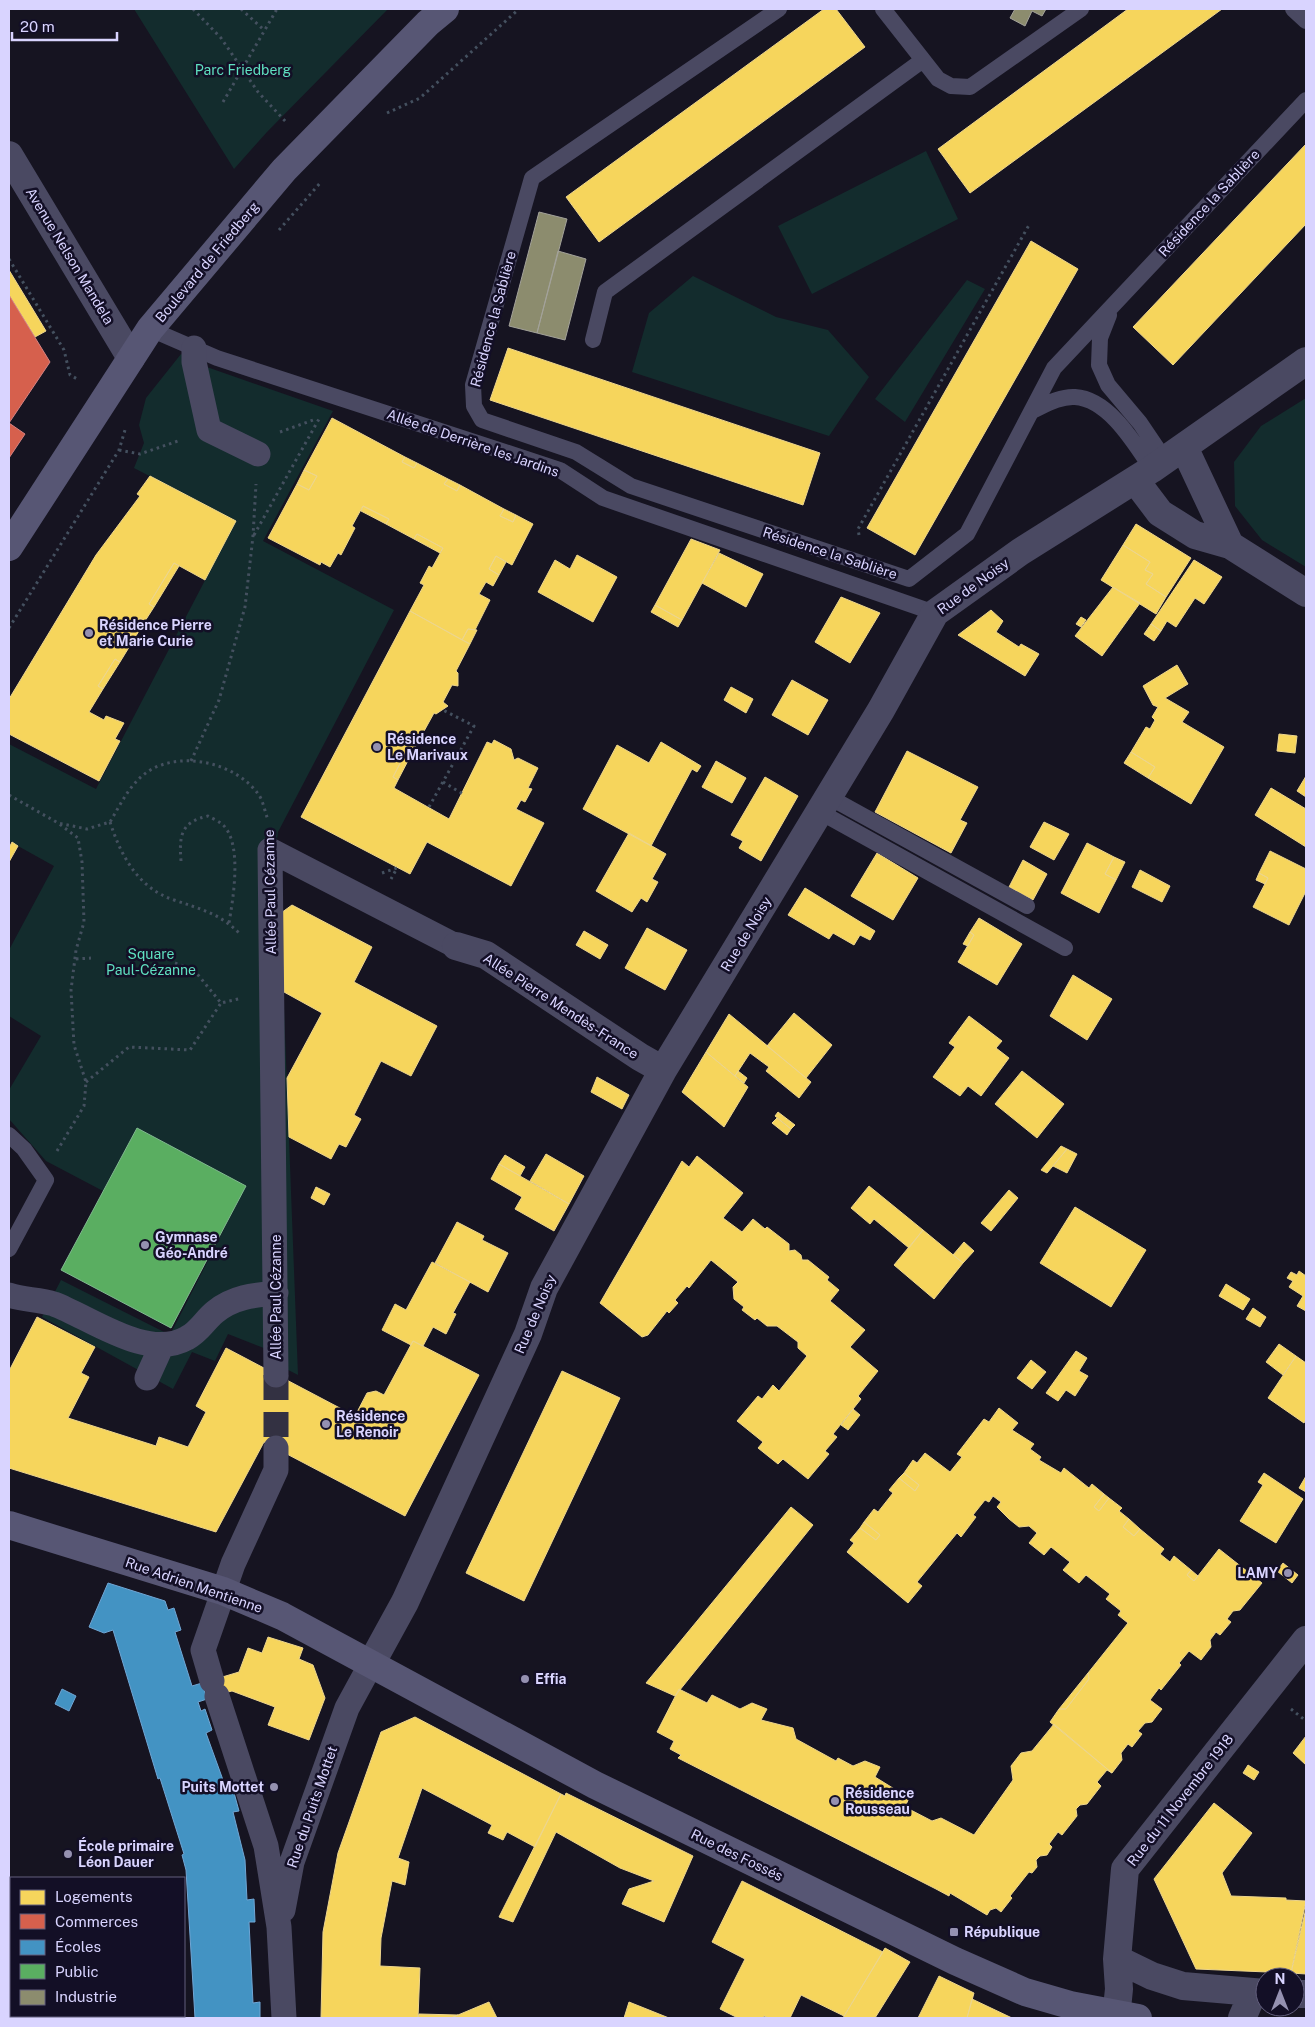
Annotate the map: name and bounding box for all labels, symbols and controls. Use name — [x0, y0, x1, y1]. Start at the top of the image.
scale bar — [12, 10, 118, 42]
text: 20 m — [20, 18, 55, 35]
park label: Parc Friedberg — [195, 62, 292, 78]
street label: Résidence la Sablière — [1155, 146, 1263, 260]
street label: Avenue Nelson Mandela — [23, 185, 117, 327]
street label: Boulevard de Friedberg — [152, 198, 262, 325]
street label: Résidence la Sablière — [467, 249, 519, 389]
street label: Allée de Derrière les Jardins — [385, 406, 561, 480]
street label: Résidence la Sablière — [761, 524, 899, 582]
street label: Rue de Noisy — [934, 554, 1012, 617]
place label: Résidence Pierre et Marie Curie — [99, 617, 212, 649]
marker: Résidence Pierre et Marie Curie — [83, 627, 95, 639]
place label: Résidence Le Marivaux — [387, 731, 468, 763]
marker: Résidence Le Marivaux — [371, 741, 383, 753]
street label: Allée Paul Cézanne — [261, 829, 279, 955]
street label: Rue de Noisy — [717, 893, 775, 974]
park label: Square Paul-Cézanne — [106, 946, 196, 978]
street label: Allée Pierre Mendès-France — [480, 950, 642, 1062]
place label: Gymnase Géo-André — [155, 1229, 228, 1261]
street label: Allée Paul Cézanne — [268, 1234, 284, 1360]
marker: Gymnase Géo-André — [139, 1239, 151, 1251]
street label: Rue de Noisy — [511, 1272, 559, 1356]
place label: Résidence Le Renoir — [336, 1408, 405, 1440]
marker: Résidence Le Renoir — [320, 1418, 332, 1430]
street label: Rue Adrien Mentienne — [123, 1554, 265, 1616]
place label: LAMY — [1237, 1565, 1279, 1581]
marker: LAMY — [1282, 1567, 1294, 1579]
place label: Effia — [535, 1671, 567, 1687]
marker: Effia — [519, 1673, 531, 1685]
street label: Rue du 11 Novembre 1918 — [1124, 1731, 1236, 1869]
street label: Rue du Puits Mottet — [284, 1744, 340, 1870]
place label: Puits Mottet — [181, 1779, 264, 1795]
marker: Puits Mottet — [268, 1781, 280, 1793]
place label: Résidence Rousseau — [845, 1785, 914, 1817]
marker: Résidence Rousseau — [829, 1795, 841, 1807]
street label: Rue des Fossés — [688, 1826, 786, 1884]
place label: École primaire Léon Dauer — [78, 1837, 174, 1870]
marker: École primaire Léon Dauer — [62, 1848, 74, 1860]
legend — [10, 1877, 185, 2017]
text: Logements — [55, 1888, 133, 1905]
text: Commerces — [55, 1913, 138, 1930]
place label: République — [964, 1924, 1040, 1940]
marker: République — [948, 1926, 960, 1938]
text: Écoles — [55, 1938, 101, 1955]
text: Public — [55, 1963, 99, 1980]
north arrow — [1255, 1967, 1305, 2017]
text: N — [1275, 1971, 1285, 1987]
text: Industrie — [55, 1988, 117, 2005]

